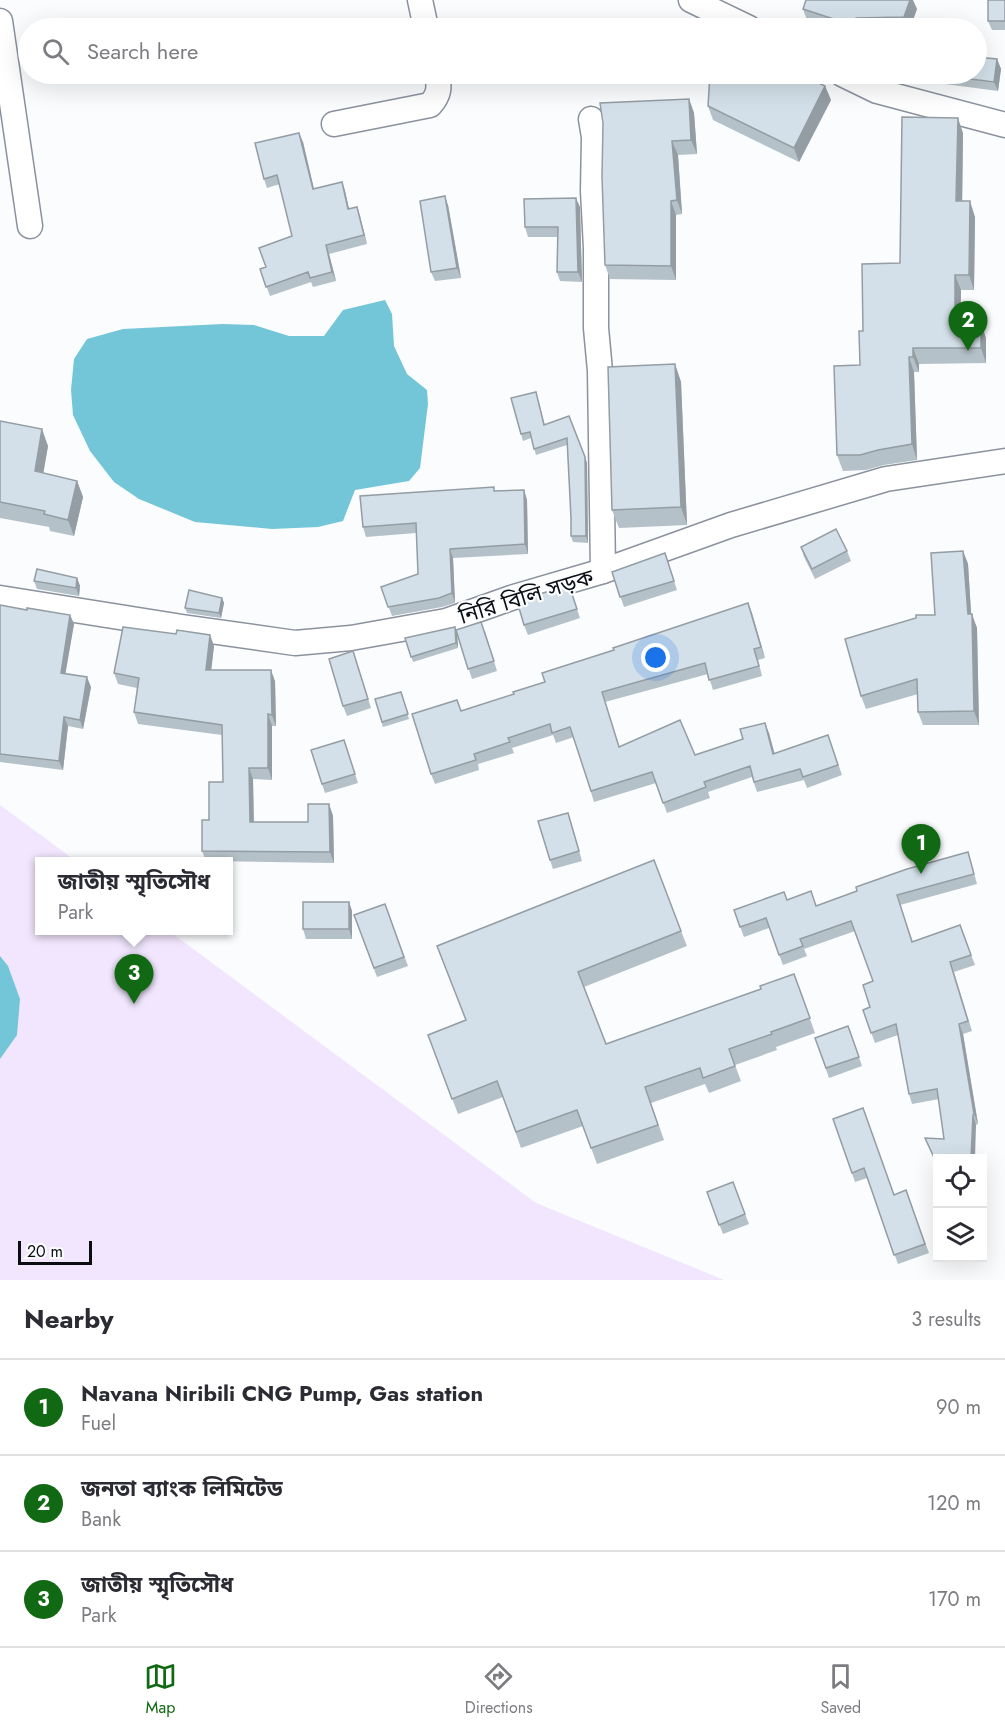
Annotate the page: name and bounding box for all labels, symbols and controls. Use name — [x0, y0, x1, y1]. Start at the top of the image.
search box — [18, 18, 987, 84]
icon: search — [39, 35, 72, 68]
text: Search here — [87, 35, 198, 67]
pin: 2 — [948, 302, 988, 351]
street label: নিরি বিলি সড়ক — [454, 560, 598, 632]
your location — [641, 643, 670, 672]
pin: 1 — [902, 824, 940, 874]
popup — [35, 857, 233, 935]
text: জাতীয় স্মৃতিসৌধ — [58, 865, 210, 897]
text: Park — [58, 898, 93, 927]
pin: 3 — [114, 954, 154, 1004]
map controls — [933, 1154, 987, 1262]
button: locate — [933, 1154, 987, 1208]
button: layers — [933, 1208, 987, 1262]
scale bar — [18, 1238, 92, 1266]
text: 20 m — [27, 1240, 63, 1263]
text: Nearby — [24, 1300, 113, 1338]
text: 3 results — [911, 1305, 981, 1334]
text: Navana Niribili CNG Pump, Gas station — [81, 1377, 483, 1409]
text: 1 — [38, 1393, 49, 1422]
text: 90 m — [936, 1393, 981, 1422]
text: Fuel — [81, 1409, 116, 1438]
text: জনতা ব্যাংক লিমিটেড — [81, 1472, 283, 1504]
text: 2 — [37, 1489, 50, 1518]
text: 120 m — [927, 1489, 981, 1518]
text: Bank — [81, 1505, 121, 1534]
text: জাতীয় স্মৃতিসৌধ — [81, 1568, 233, 1600]
text: 3 — [37, 1585, 50, 1614]
text: 170 m — [928, 1585, 981, 1614]
text: Park — [81, 1601, 117, 1630]
tab: Map — [144, 1660, 177, 1719]
tab: Directions — [465, 1660, 533, 1719]
tab: Saved — [820, 1660, 861, 1719]

